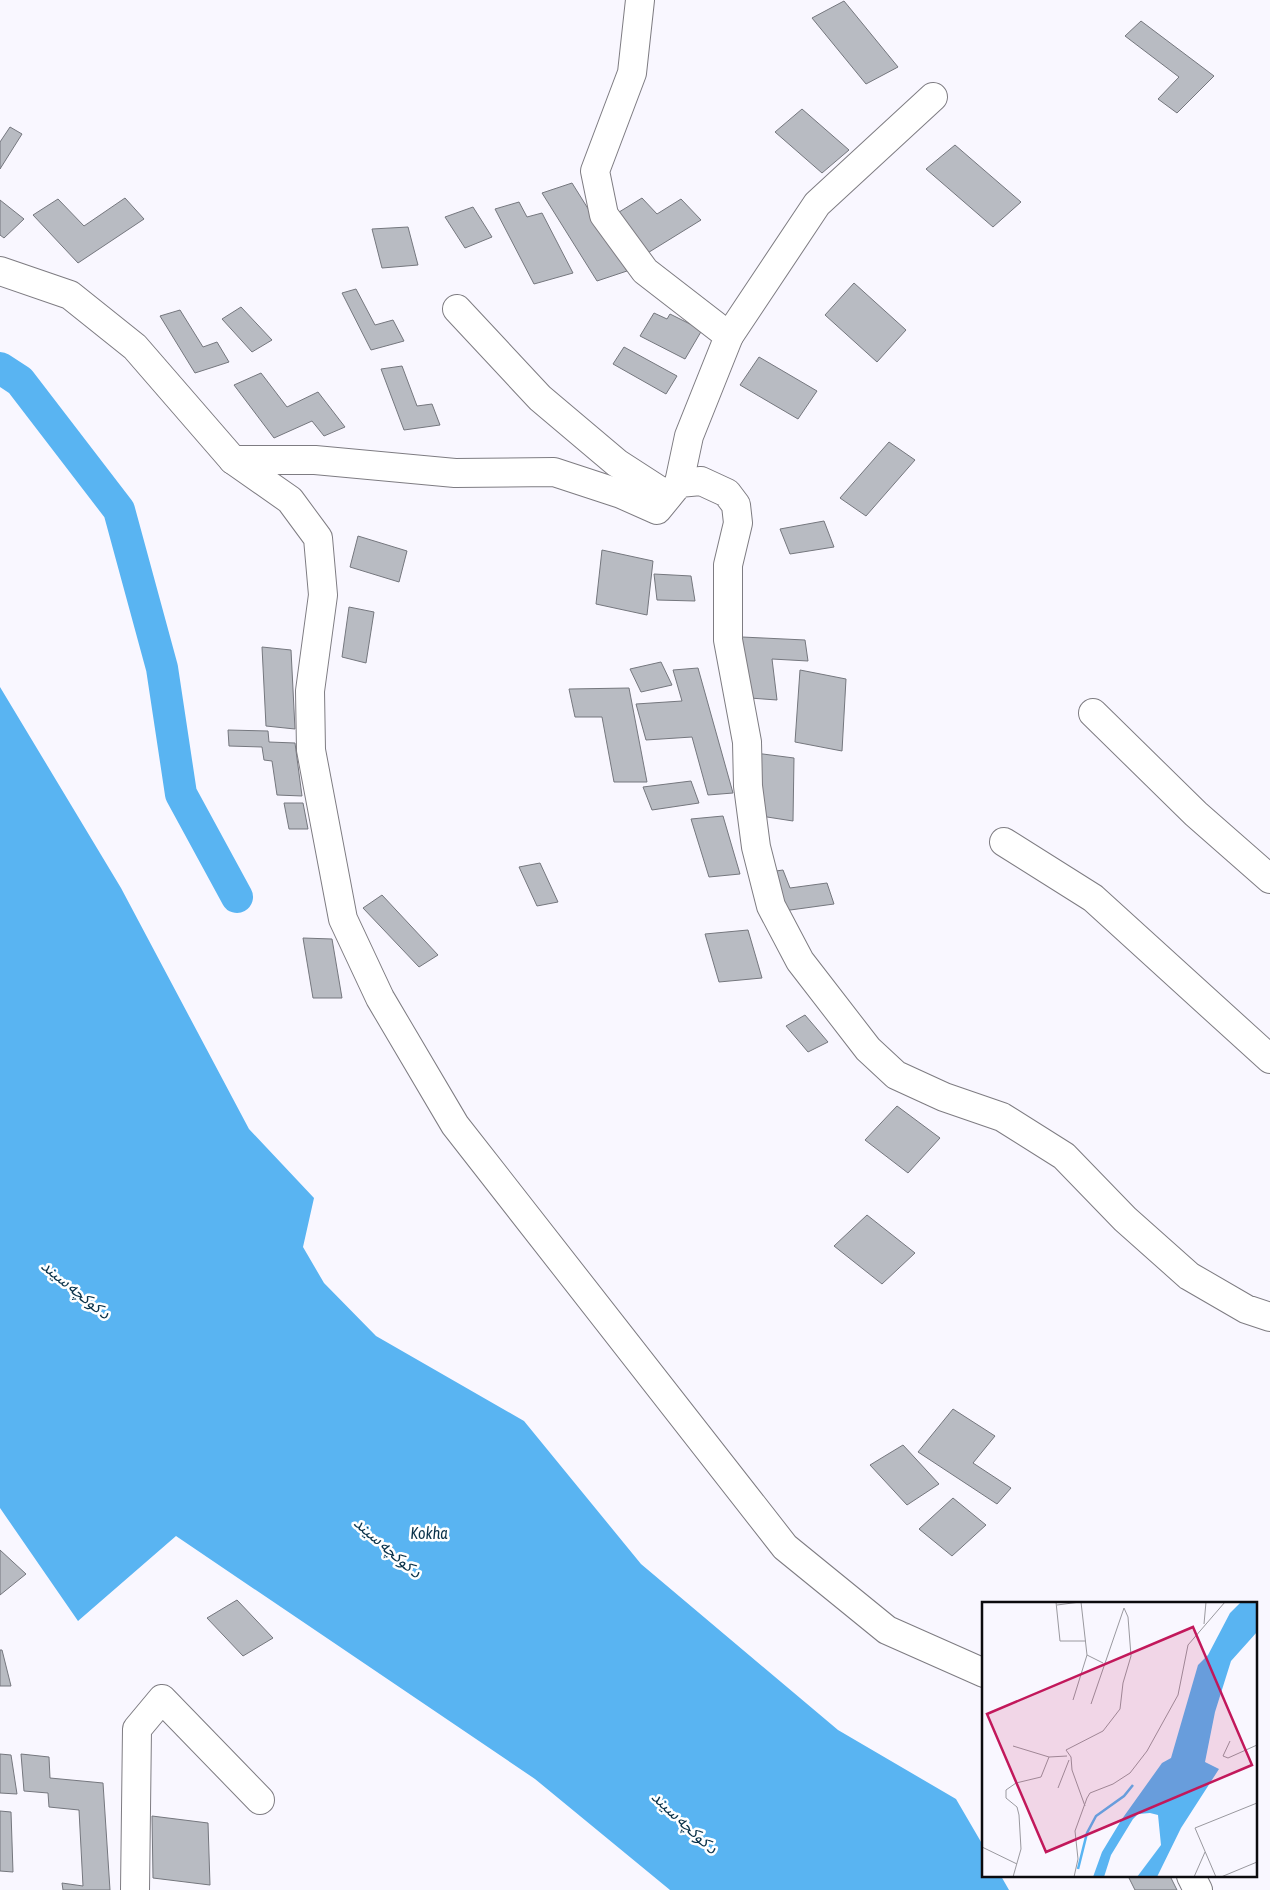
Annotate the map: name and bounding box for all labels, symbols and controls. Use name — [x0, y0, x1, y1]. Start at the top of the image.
water label: د کوکچه سیند — [37, 1256, 114, 1324]
water label: د کوکچه سیند — [349, 1513, 426, 1583]
water label: Kokha — [410, 1524, 448, 1542]
inset map — [982, 1602, 1258, 1878]
water label: د کوکچه سیند — [647, 1787, 722, 1859]

